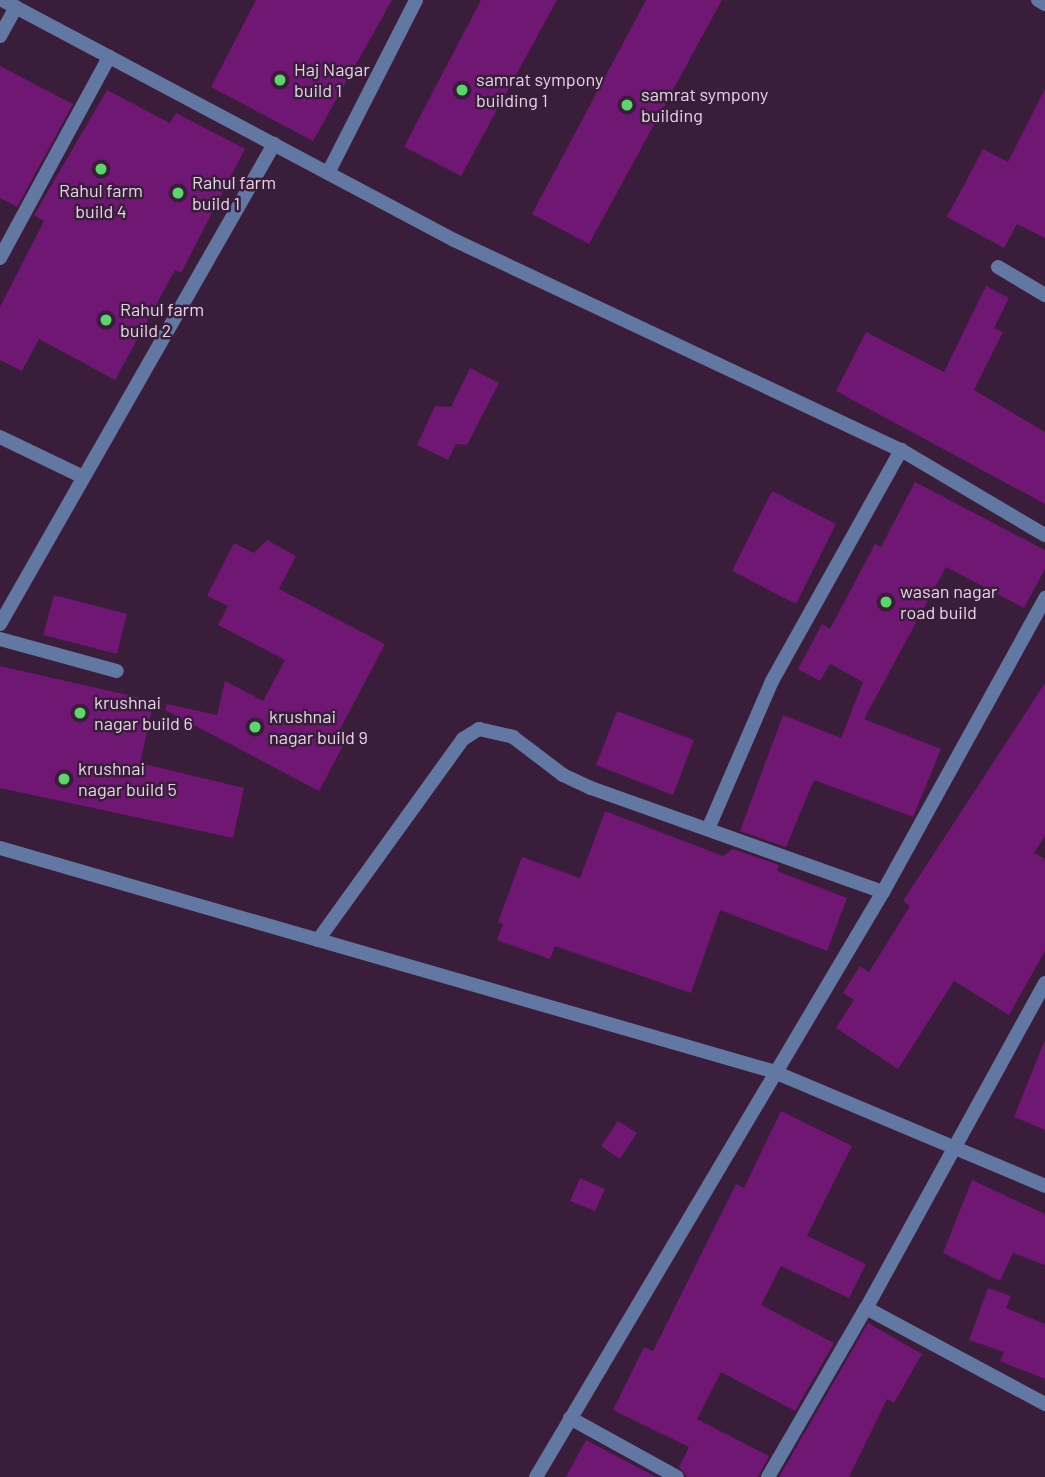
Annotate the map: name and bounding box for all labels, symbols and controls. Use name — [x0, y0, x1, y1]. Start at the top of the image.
place label: Haj Nagar build 1 — [294, 59, 370, 102]
place label: samrat sympony building 1 — [476, 69, 603, 112]
marker: Haj Nagar build 1 — [272, 72, 288, 88]
marker: samrat sympony building 1 — [454, 82, 470, 98]
place label: samrat sympony building — [641, 84, 768, 126]
marker: samrat sympony building — [619, 97, 635, 113]
marker: Rahul farm build 4 — [93, 161, 109, 177]
place label: Rahul farm build 1 — [192, 172, 276, 214]
place label: Rahul farm build 4 — [59, 180, 143, 222]
marker: Rahul farm build 1 — [170, 185, 186, 201]
place label: Rahul farm build 2 — [120, 299, 204, 342]
marker: Rahul farm build 2 — [98, 312, 114, 328]
place label: wasan nagar road build — [900, 581, 997, 624]
marker: wasan nagar road build — [878, 594, 894, 610]
place label: krushnai nagar build 6 — [94, 692, 193, 734]
marker: krushnai nagar build 6 — [72, 705, 88, 721]
place label: krushnai nagar build 9 — [269, 706, 368, 748]
marker: krushnai nagar build 9 — [247, 719, 263, 735]
place label: krushnai nagar build 5 — [78, 758, 177, 800]
marker: krushnai nagar build 5 — [56, 771, 72, 787]

